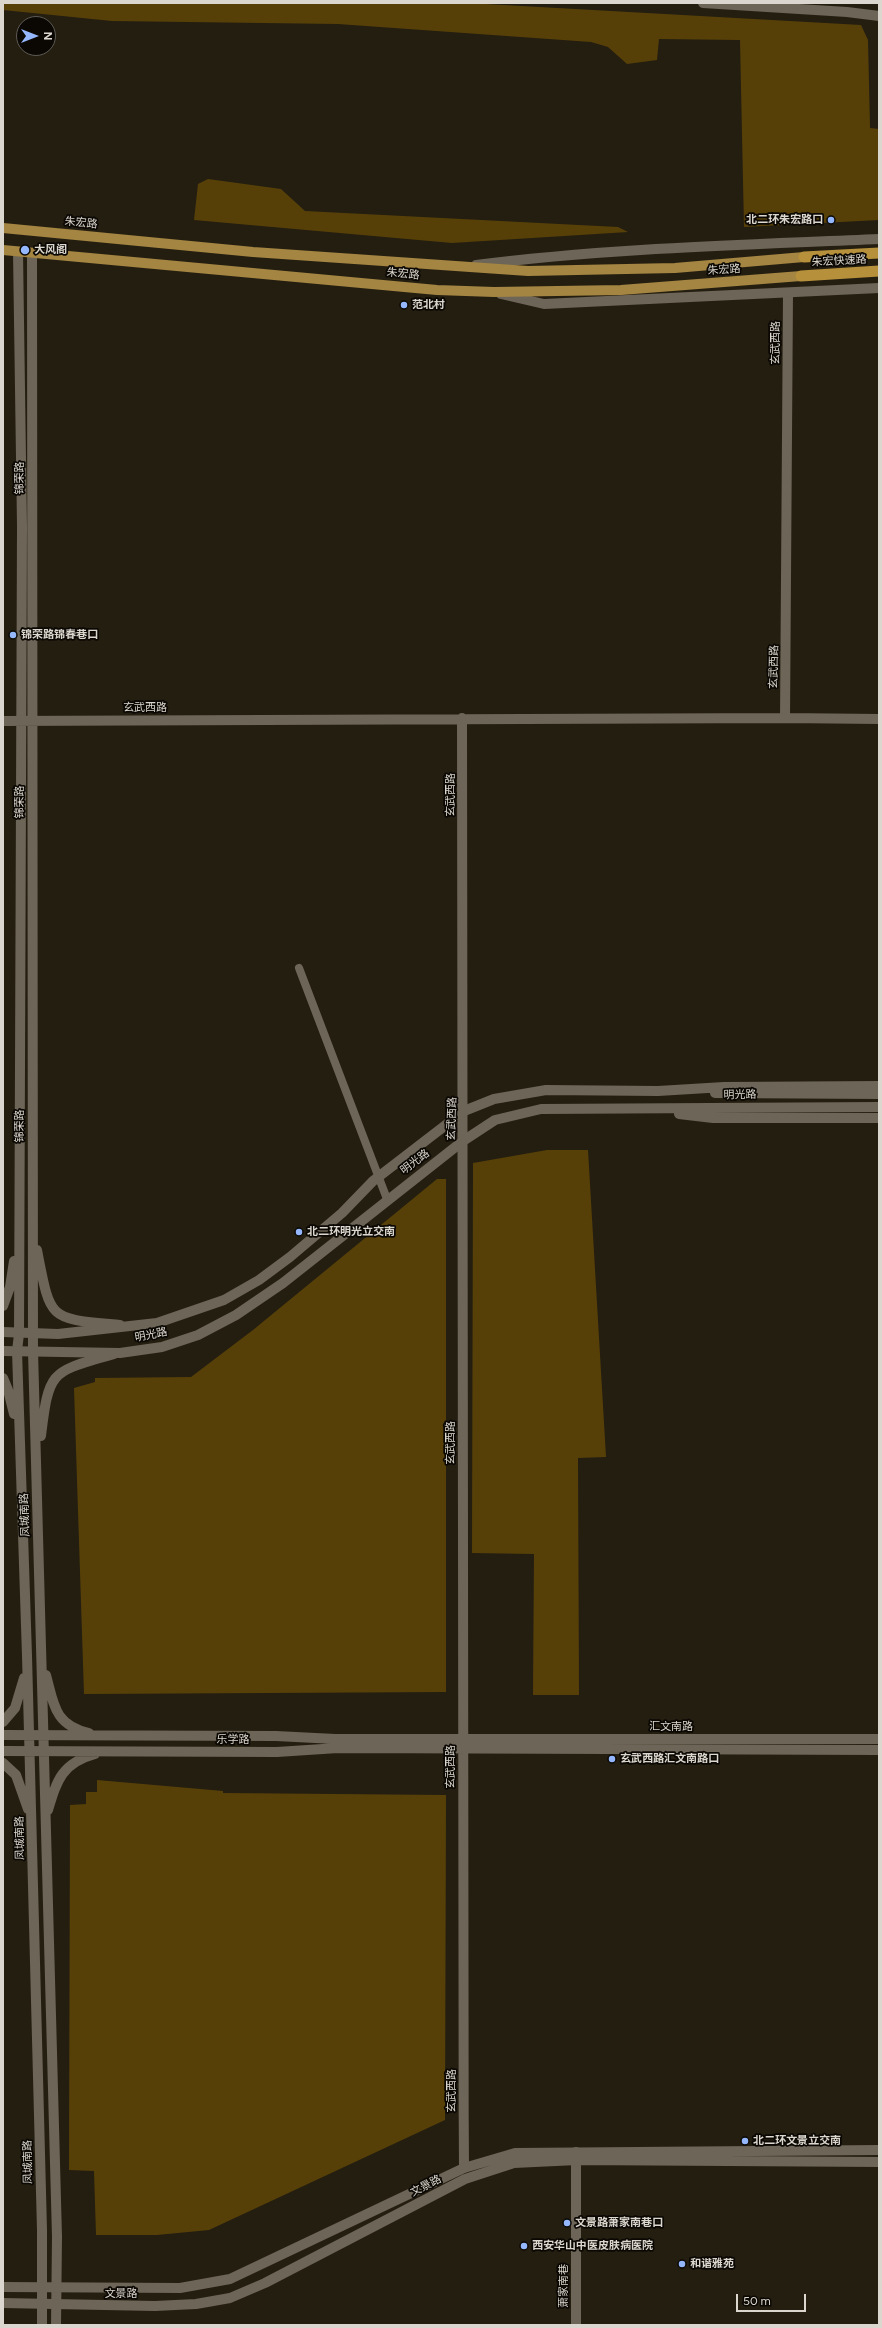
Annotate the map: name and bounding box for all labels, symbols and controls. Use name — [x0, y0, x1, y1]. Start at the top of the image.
north arrow — [16, 16, 56, 56]
text: N — [41, 32, 54, 40]
place label: 北二环朱宏路口 — [746, 213, 823, 227]
street label: 朱宏路 — [64, 215, 98, 231]
marker: 北二环朱宏路口 — [826, 215, 836, 225]
place label: 大风阁 — [34, 243, 67, 257]
marker: 大风阁 — [19, 244, 31, 256]
street label: 朱宏快速路 — [811, 253, 867, 269]
street label: 朱宏路 — [707, 262, 741, 278]
street label: 朱宏路 — [386, 266, 420, 282]
place label: 范北村 — [412, 298, 445, 312]
marker: 范北村 — [399, 300, 409, 310]
street label: 玄武西路 — [769, 321, 783, 365]
street label: 锦荣路 — [13, 462, 27, 494]
place label: 锦荣路锦春巷口 — [21, 628, 98, 642]
marker: 锦荣路锦春巷口 — [8, 630, 18, 640]
street label: 玄武西路 — [767, 645, 781, 689]
street label: 玄武西路 — [123, 701, 167, 715]
street label: 玄武西路 — [444, 773, 458, 817]
street label: 锦荣路 — [13, 786, 27, 818]
street label: 明光路 — [723, 1088, 757, 1102]
street label: 玄武西路 — [445, 1097, 459, 1141]
street label: 锦荣路 — [13, 1110, 27, 1142]
street label: 明光路 — [398, 1147, 432, 1177]
place label: 北二环明光立交南 — [307, 1225, 395, 1239]
marker: 北二环明光立交南 — [294, 1227, 304, 1237]
street label: 明光路 — [134, 1325, 168, 1345]
street label: 玄武西路 — [444, 1421, 458, 1465]
street label: 凤城南路 — [18, 1493, 32, 1537]
street label: 汇文南路 — [649, 1720, 693, 1734]
street label: 乐学路 — [217, 1733, 249, 1747]
street label: 玄武西路 — [444, 1745, 458, 1789]
place label: 玄武西路汇文南路口 — [620, 1752, 719, 1766]
marker: 玄武西路汇文南路口 — [607, 1754, 617, 1764]
street label: 凤城南路 — [13, 1816, 27, 1860]
street label: 玄武西路 — [445, 2069, 459, 2113]
place label: 北二环文景立交南 — [753, 2134, 841, 2148]
marker: 北二环文景立交南 — [740, 2136, 750, 2146]
street label: 凤城南路 — [21, 2140, 35, 2184]
street label: 文景路 — [408, 2173, 444, 2199]
place label: 文景路萧家南巷口 — [575, 2216, 663, 2230]
marker: 文景路萧家南巷口 — [562, 2218, 572, 2228]
place label: 西安华山中医皮肤病医院 — [532, 2239, 653, 2253]
marker: 西安华山中医皮肤病医院 — [519, 2241, 529, 2251]
place label: 和谐雅苑 — [690, 2257, 734, 2271]
marker: 和谐雅苑 — [677, 2259, 687, 2269]
street label: 萧家南巷 — [557, 2264, 571, 2308]
scale bar — [738, 2286, 808, 2312]
street label: 文景路 — [105, 2287, 137, 2301]
text: 50 m — [743, 2294, 771, 2308]

